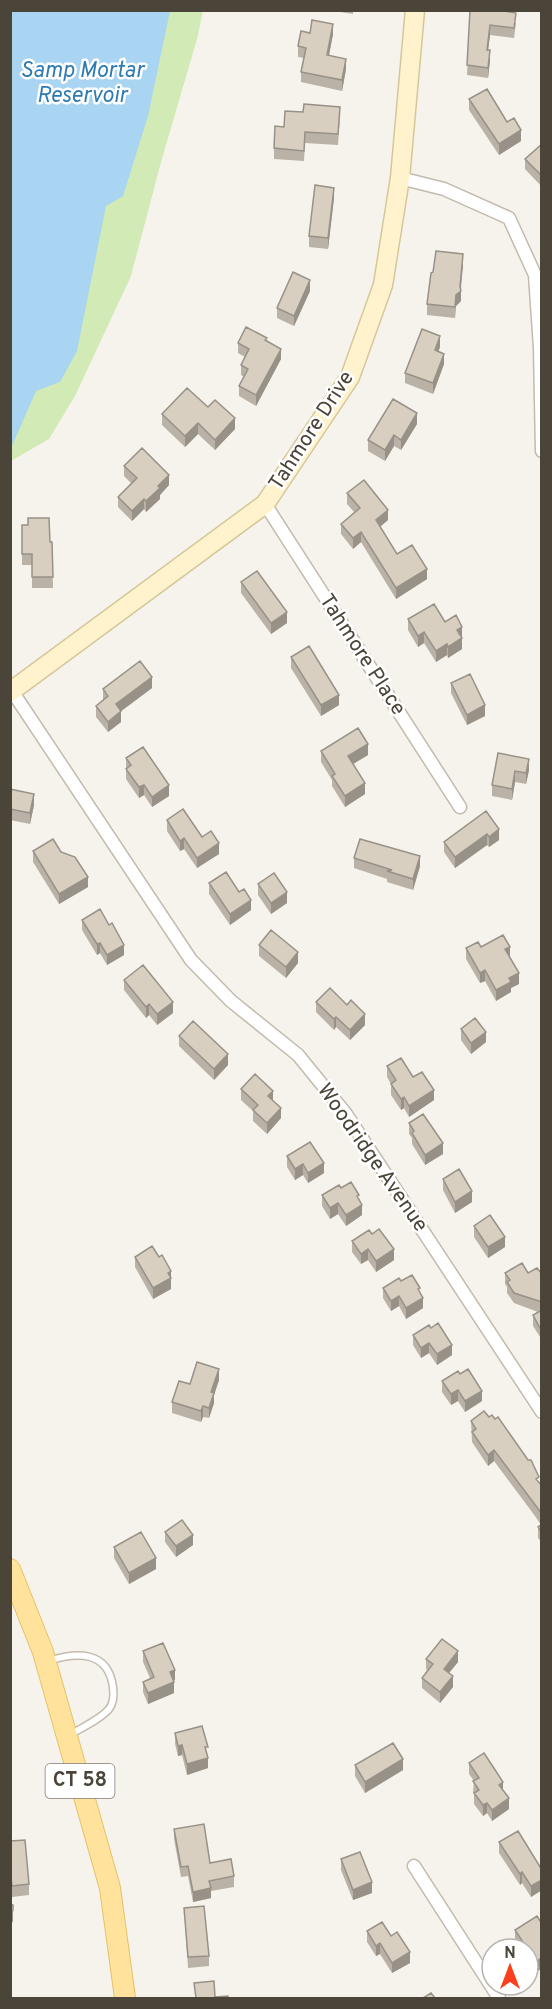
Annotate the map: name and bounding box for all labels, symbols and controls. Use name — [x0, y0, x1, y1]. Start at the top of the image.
water label: Samp Mortar Reservoir — [20, 58, 145, 110]
street label: Tahmore Drive — [263, 366, 361, 496]
street label: Tahmore Place — [313, 589, 411, 721]
street label: Woodridge Avenue — [311, 1078, 433, 1238]
road number: CT 58 — [46, 1764, 115, 1798]
north arrow — [480, 1937, 540, 1997]
text: N — [504, 1944, 516, 1964]

